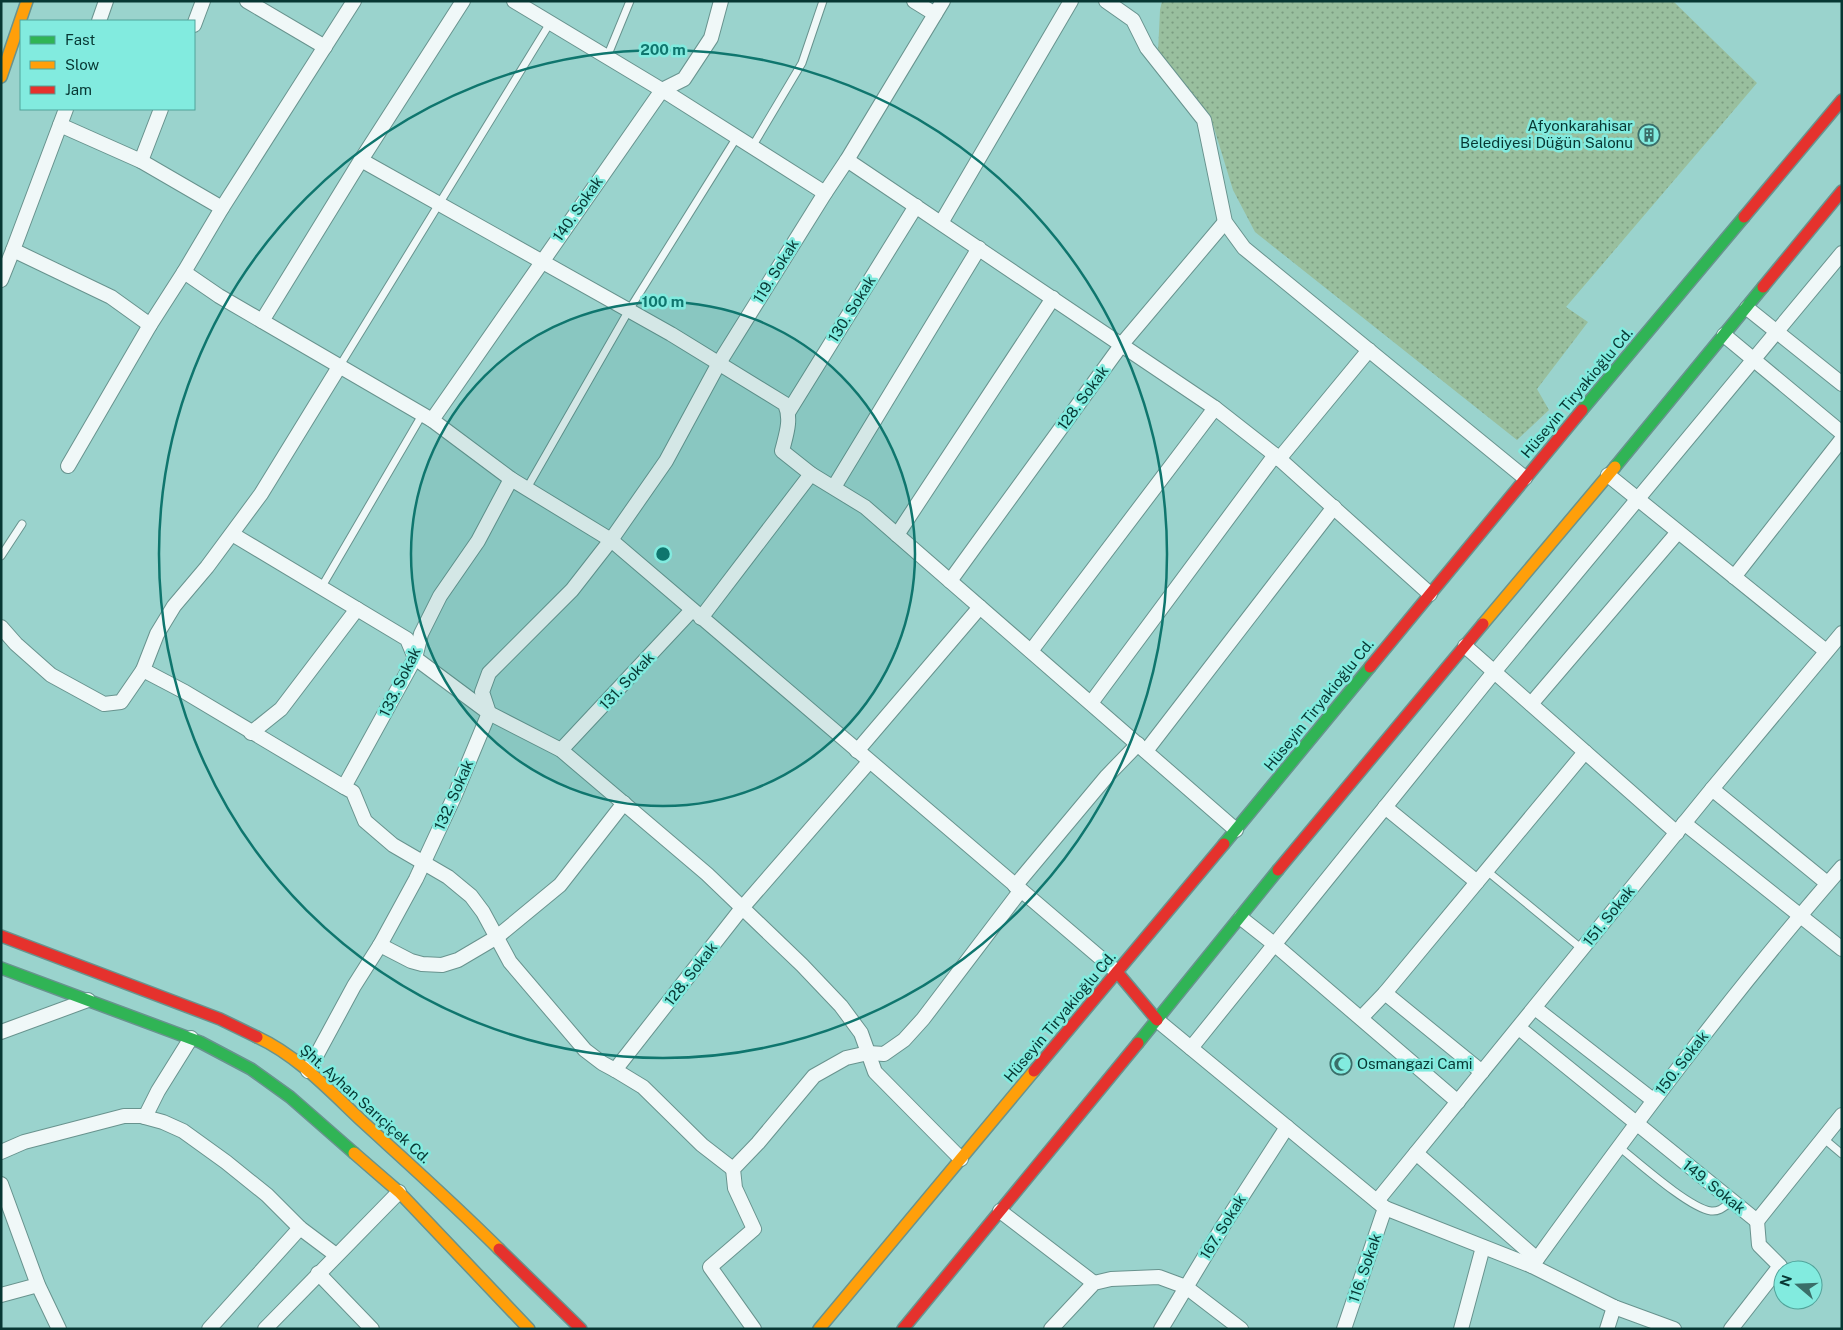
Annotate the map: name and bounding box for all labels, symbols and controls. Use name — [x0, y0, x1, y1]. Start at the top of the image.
legend — [20, 20, 195, 110]
text: Fast — [65, 31, 95, 48]
text: 200 m — [640, 41, 686, 58]
text: Slow — [65, 56, 100, 73]
text: Jam — [65, 81, 92, 98]
place label: Afyonkarahisar Belediyesi Düğün Salonu — [1460, 117, 1633, 151]
building icon: Afyonkarahisar Belediyesi Düğün Salonu — [1637, 123, 1661, 147]
street label: 140. Sokak — [549, 173, 606, 244]
street label: 119. Sokak — [749, 236, 802, 306]
street label: 130. Sokak — [824, 272, 879, 345]
text: 100 m — [642, 293, 684, 310]
street label: Hüseyin Tiryakioğlu Cd. — [1517, 324, 1636, 461]
street label: 128. Sokak — [1054, 362, 1112, 433]
centre of rings — [654, 545, 672, 563]
street label: Hüseyin Tiryakioğlu Cd. — [1260, 635, 1377, 774]
street label: 133. Sokak — [375, 644, 424, 719]
street label: 131. Sokak — [596, 649, 657, 713]
street label: 132. Sokak — [431, 757, 477, 832]
street label: 151. Sokak — [1579, 882, 1638, 949]
street label: 128. Sokak — [661, 939, 720, 1009]
street label: Hüseyin Tiryakioğlu Cd. — [1000, 948, 1119, 1085]
street label: 150. Sokak — [1652, 1028, 1711, 1098]
street label: Şht. Ayhan Sarıçiçek Cd. — [297, 1041, 434, 1167]
mosque icon: Osmangazi Cami — [1329, 1052, 1353, 1076]
place label: Osmangazi Cami — [1357, 1055, 1473, 1072]
street label: 149. Sokak — [1680, 1156, 1749, 1217]
street label: 167. Sokak — [1196, 1191, 1249, 1262]
street label: 116. Sokak — [1345, 1231, 1384, 1305]
north arrow — [1773, 1260, 1823, 1310]
text: N — [1776, 1273, 1795, 1289]

